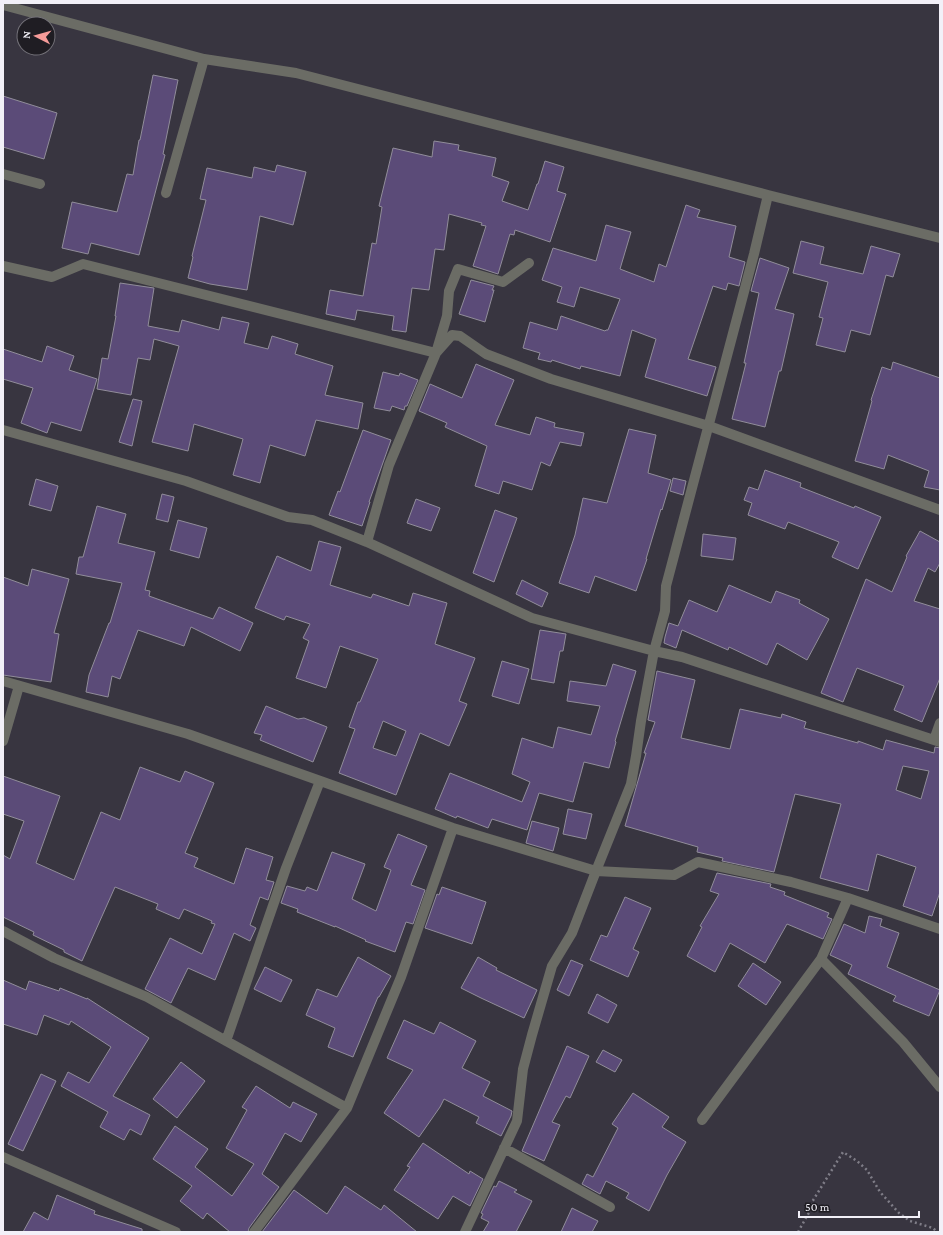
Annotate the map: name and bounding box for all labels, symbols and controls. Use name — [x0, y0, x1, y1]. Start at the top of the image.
north arrow — [16, 16, 56, 56]
text: N — [20, 30, 32, 39]
scale bar — [799, 1193, 919, 1219]
text: 50 m — [805, 1200, 830, 1214]

